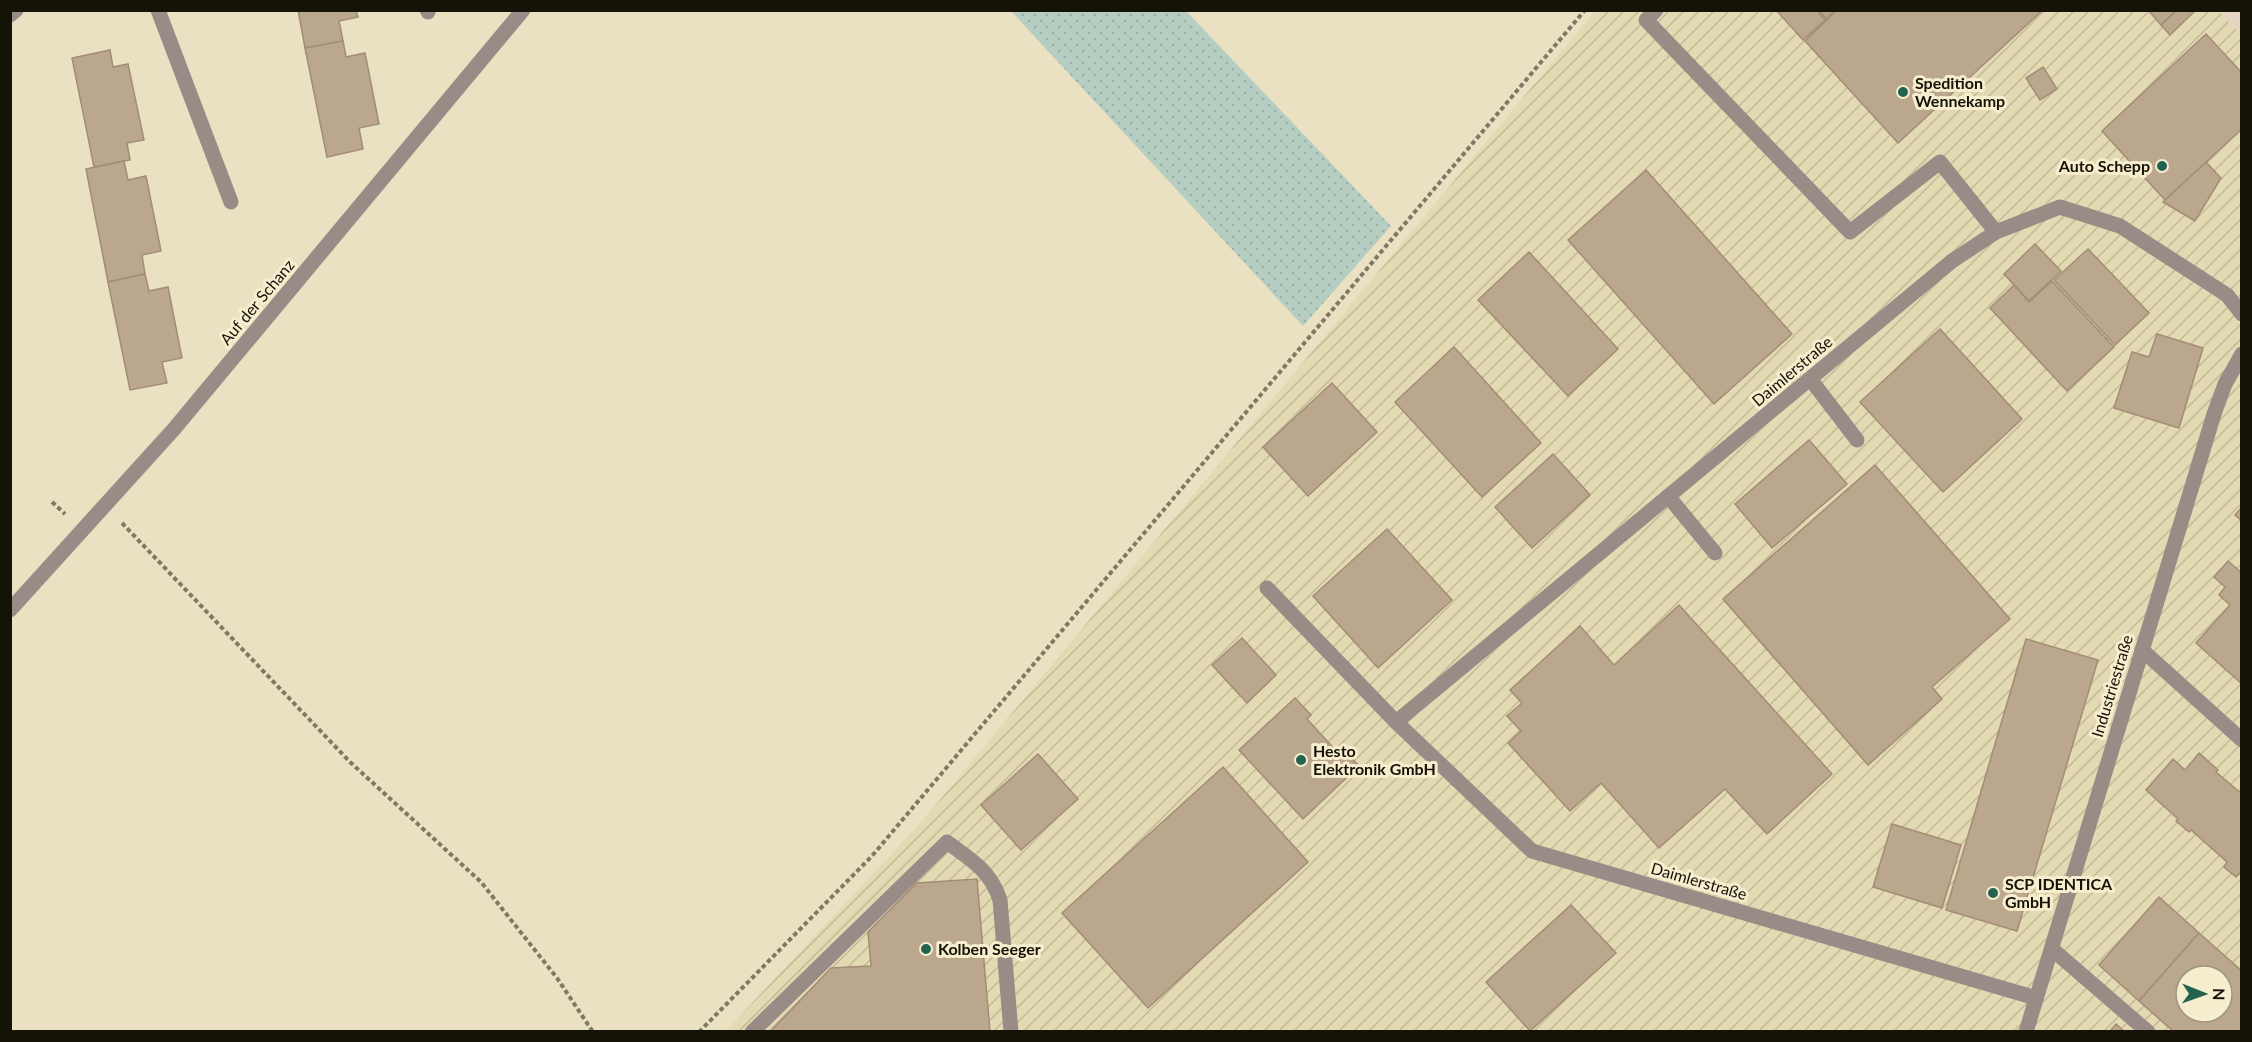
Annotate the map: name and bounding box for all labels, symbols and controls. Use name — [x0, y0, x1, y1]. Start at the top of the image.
place label: Spedition Wennekamp — [1915, 73, 2005, 110]
marker: Spedition Wennekamp — [1896, 85, 1910, 99]
place label: Auto Schepp — [2058, 156, 2150, 175]
marker: Auto Schepp — [2155, 159, 2169, 173]
street label: Auf der Schanz — [216, 255, 298, 348]
street label: Daimlerstraße — [1748, 332, 1836, 410]
street label: Industriestraße — [2087, 632, 2136, 739]
place label: Hesto Elektronik GmbH — [1313, 741, 1436, 778]
marker: Hesto Elektronik GmbH — [1294, 753, 1308, 767]
street label: Daimlerstraße — [1649, 858, 1749, 903]
place label: SCP IDENTICA GmbH — [2005, 874, 2113, 911]
marker: SCP IDENTICA GmbH — [1986, 886, 2000, 900]
place label: Kolben Seeger — [938, 939, 1041, 958]
marker: Kolben Seeger — [919, 942, 933, 956]
north arrow — [2174, 964, 2234, 1024]
text: N — [2210, 988, 2229, 1001]

